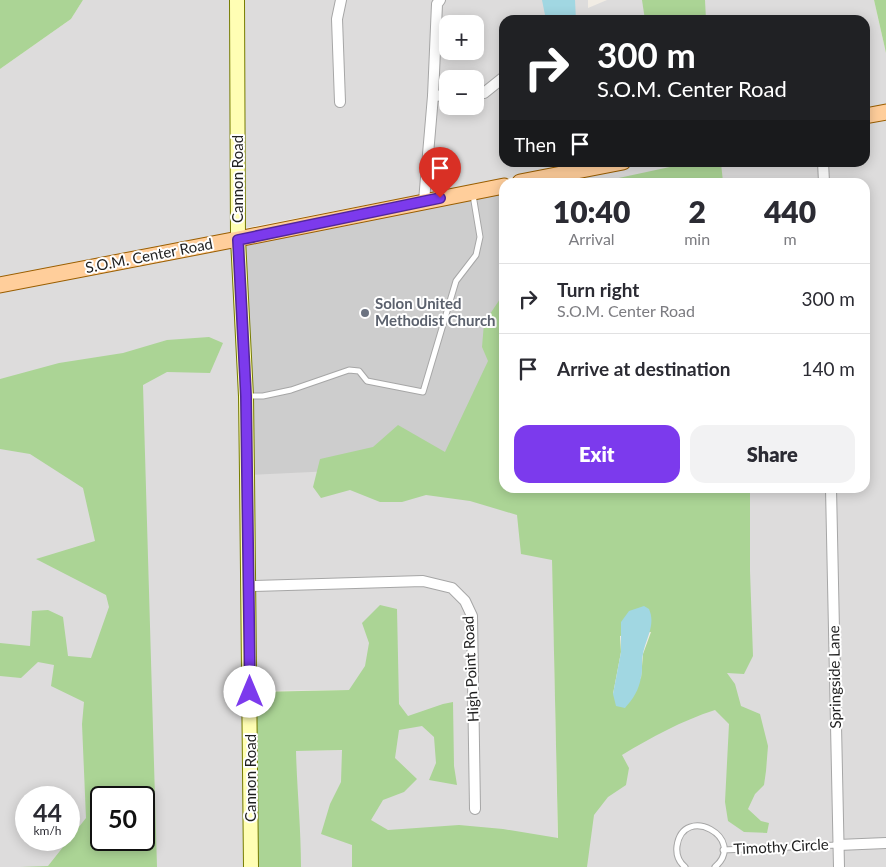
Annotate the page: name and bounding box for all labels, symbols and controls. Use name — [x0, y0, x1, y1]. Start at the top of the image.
map controls — [439, 15, 484, 115]
button: + — [439, 15, 484, 60]
text: 300 m — [597, 33, 696, 75]
icon: right — [514, 35, 579, 100]
button: − — [439, 70, 484, 115]
text: S.O.M. Center Road — [597, 75, 787, 102]
icon: arrive — [566, 130, 594, 158]
text: Then — [514, 133, 556, 156]
street label: Cannon Road — [228, 135, 246, 223]
pin — [419, 147, 461, 198]
icon: arrive — [426, 154, 454, 182]
text: 10:40 — [553, 193, 630, 229]
text: 2 — [688, 193, 706, 229]
text: 440 — [764, 193, 816, 229]
text: Arrival — [569, 229, 615, 248]
text: min — [684, 229, 710, 248]
text: m — [783, 229, 797, 248]
street label: S.O.M. Center Road — [84, 234, 214, 276]
text: Turn right — [557, 278, 639, 301]
icon: right — [514, 285, 542, 313]
text: 300 m — [801, 287, 855, 310]
place label: Solon United Methodist Church — [375, 294, 496, 329]
text: S.O.M. Center Road — [557, 301, 695, 320]
marker: Solon United Methodist Church — [359, 307, 371, 319]
icon: arrive — [514, 355, 542, 383]
text: Arrive at destination — [557, 357, 730, 380]
text: 140 m — [801, 357, 855, 380]
button: Exit — [514, 425, 680, 483]
button: Share — [690, 425, 855, 483]
street label: High Point Road — [458, 615, 482, 723]
street label: Springside Lane — [824, 625, 844, 729]
position arrow — [223, 665, 275, 717]
street label: Cannon Road — [241, 734, 259, 822]
speed limit sign: 50 — [90, 786, 155, 851]
text: 44 — [33, 797, 62, 827]
text: km/h — [33, 823, 62, 838]
street label: Timothy Circle — [733, 835, 829, 857]

